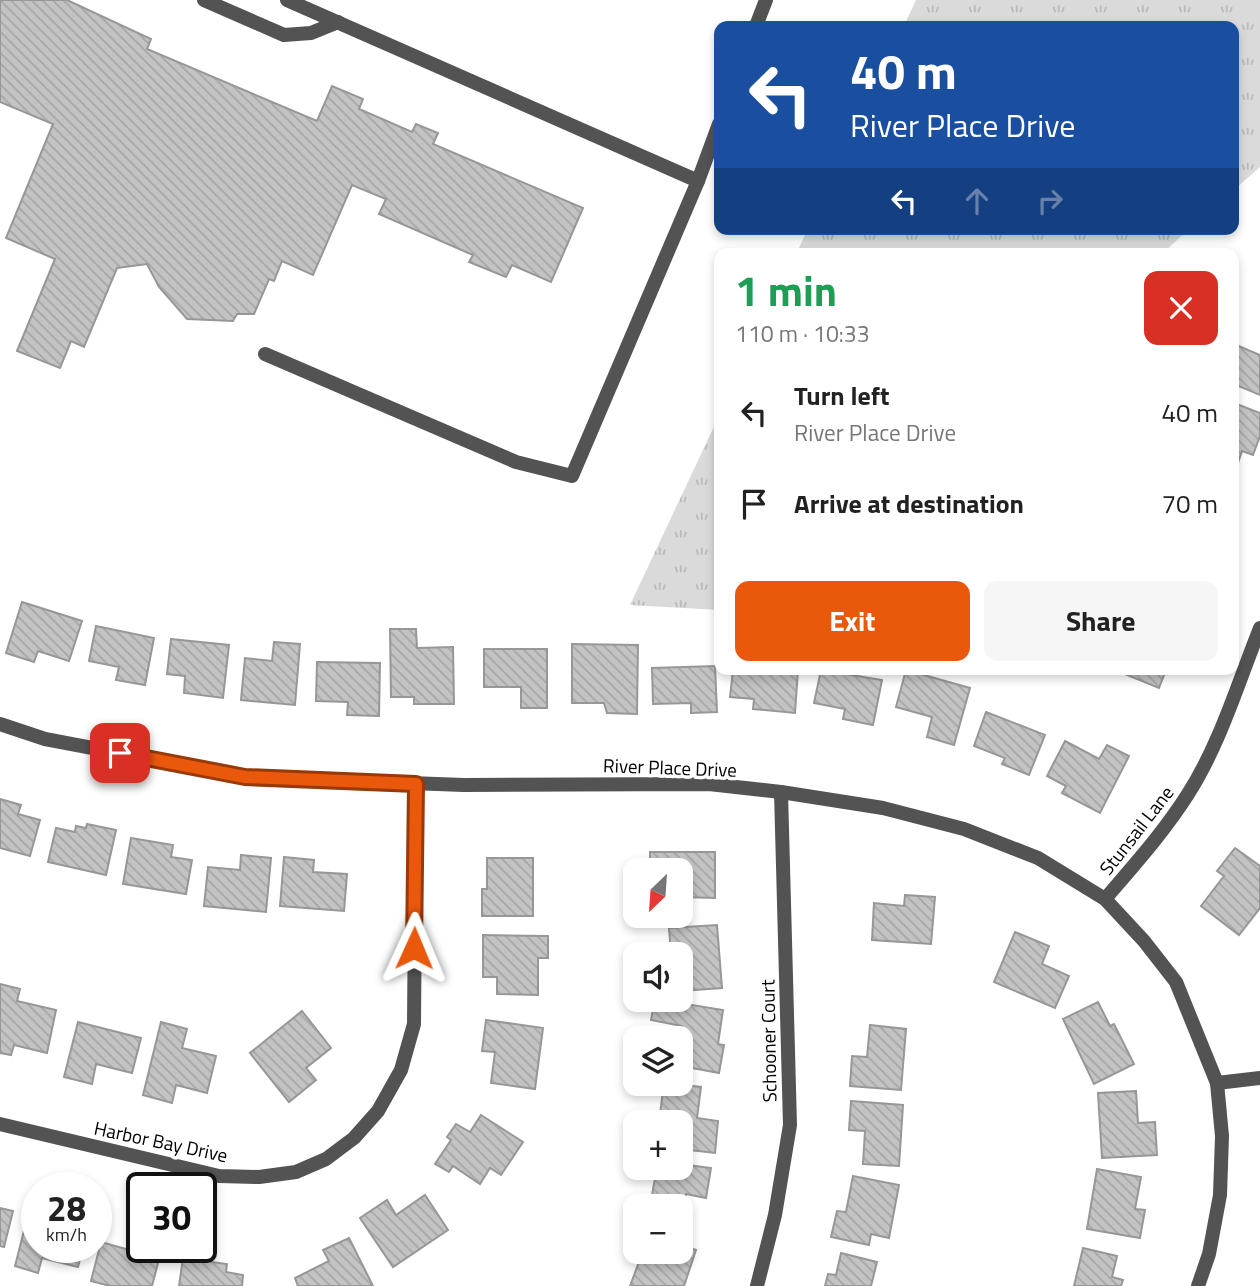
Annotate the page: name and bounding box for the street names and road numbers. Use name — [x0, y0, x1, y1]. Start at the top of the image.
street label: River Place Drive — [603, 750, 737, 784]
street label: Stunsail Lane — [1092, 779, 1180, 881]
street label: Schooner Court — [752, 979, 784, 1103]
street label: Harbor Bay Drive — [92, 1113, 230, 1169]

